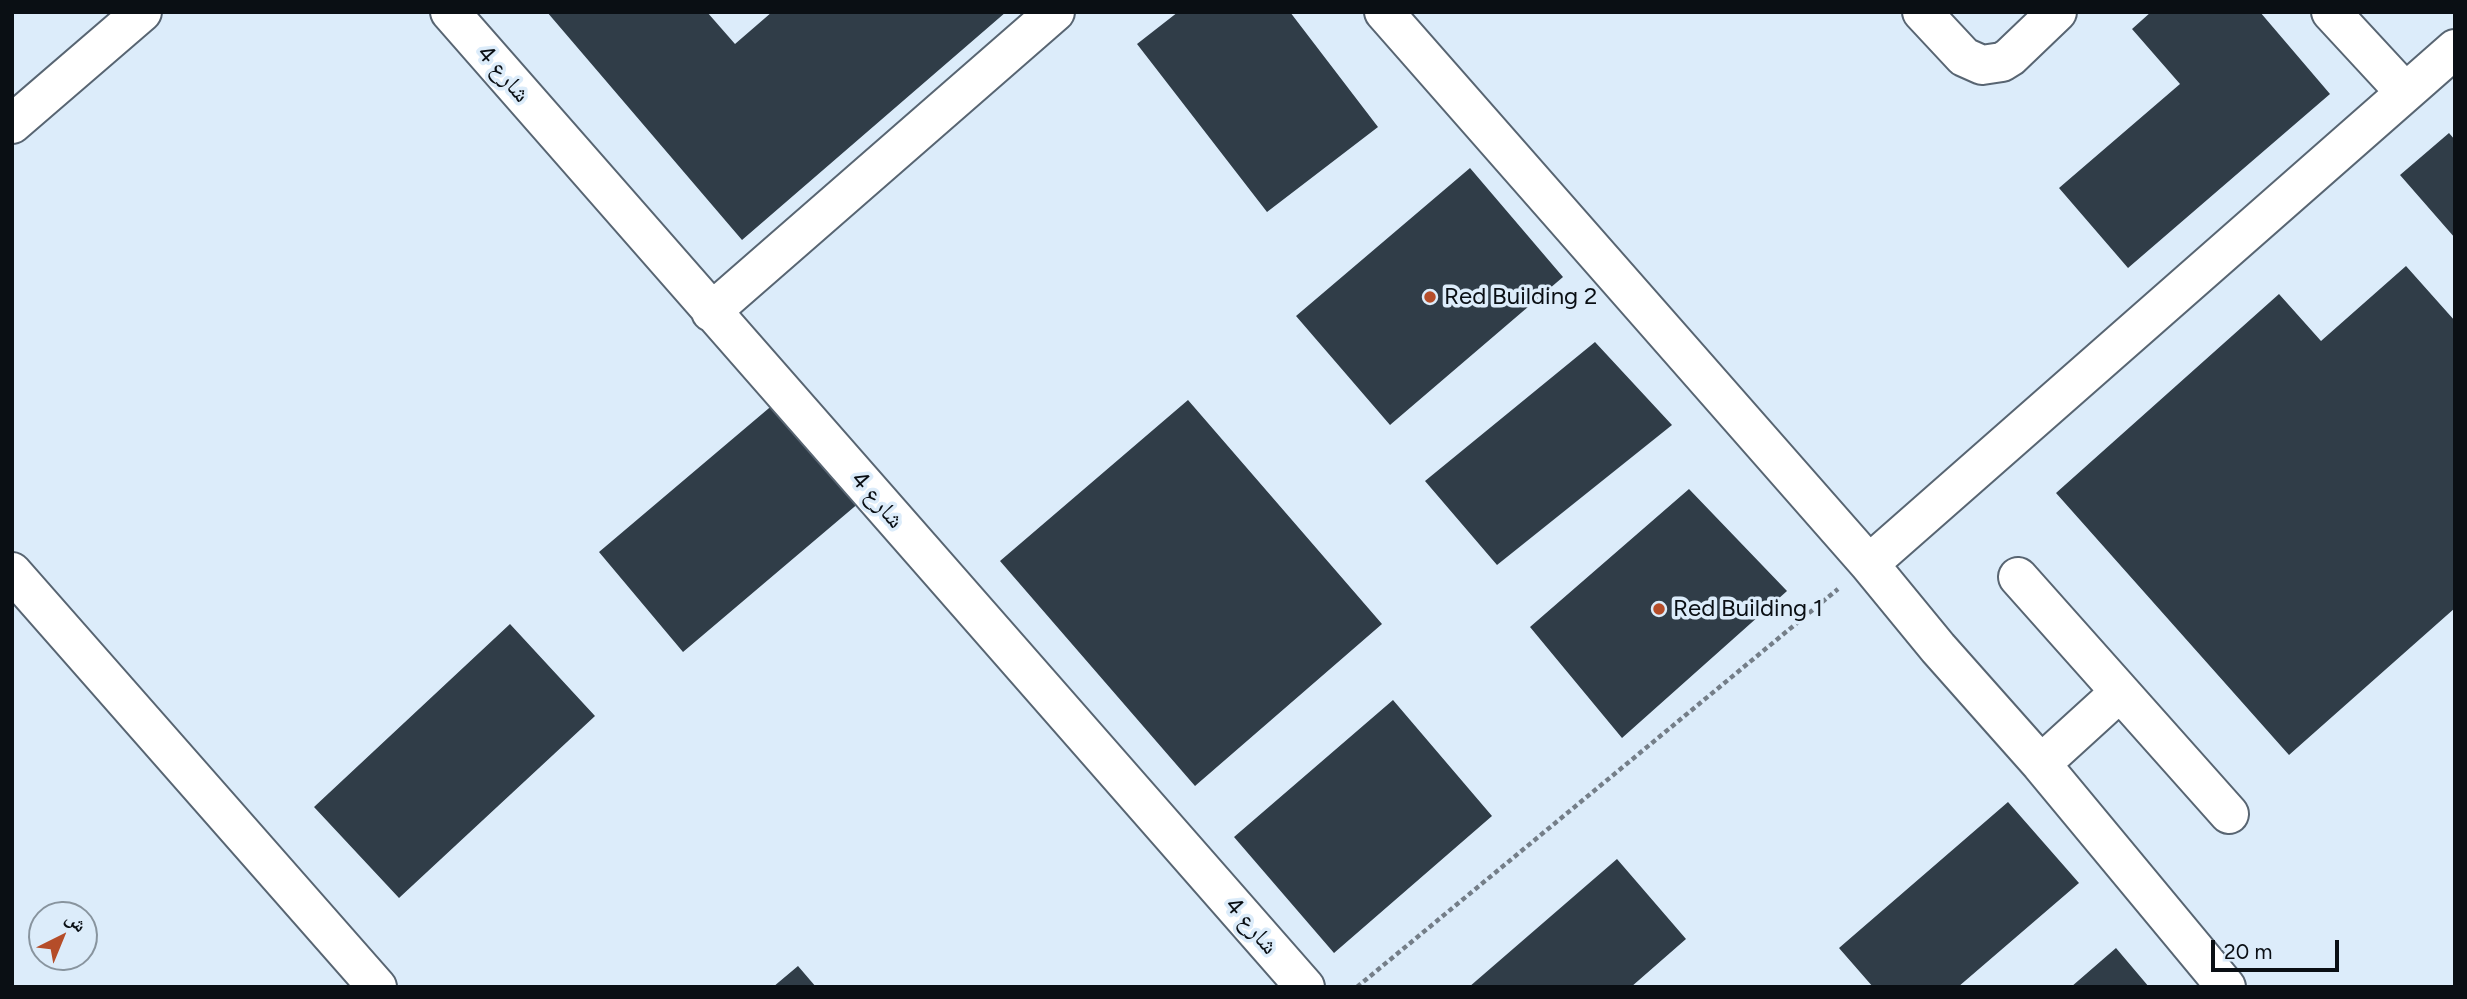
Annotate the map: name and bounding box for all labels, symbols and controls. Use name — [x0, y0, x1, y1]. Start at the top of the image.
street label: شارع 4 — [470, 39, 536, 109]
place label: Red Building 2 — [1444, 283, 1597, 311]
marker: Red Building 2 — [1422, 289, 1438, 305]
street label: شارع 4 — [844, 465, 910, 535]
place label: Red Building 1 — [1673, 595, 1823, 623]
marker: Red Building 1 — [1651, 601, 1667, 617]
street label: شارع 4 — [1218, 891, 1284, 961]
north arrow — [28, 901, 98, 971]
text: ش — [61, 906, 92, 937]
scale bar — [2215, 926, 2343, 970]
text: 20 m — [2224, 939, 2272, 964]

